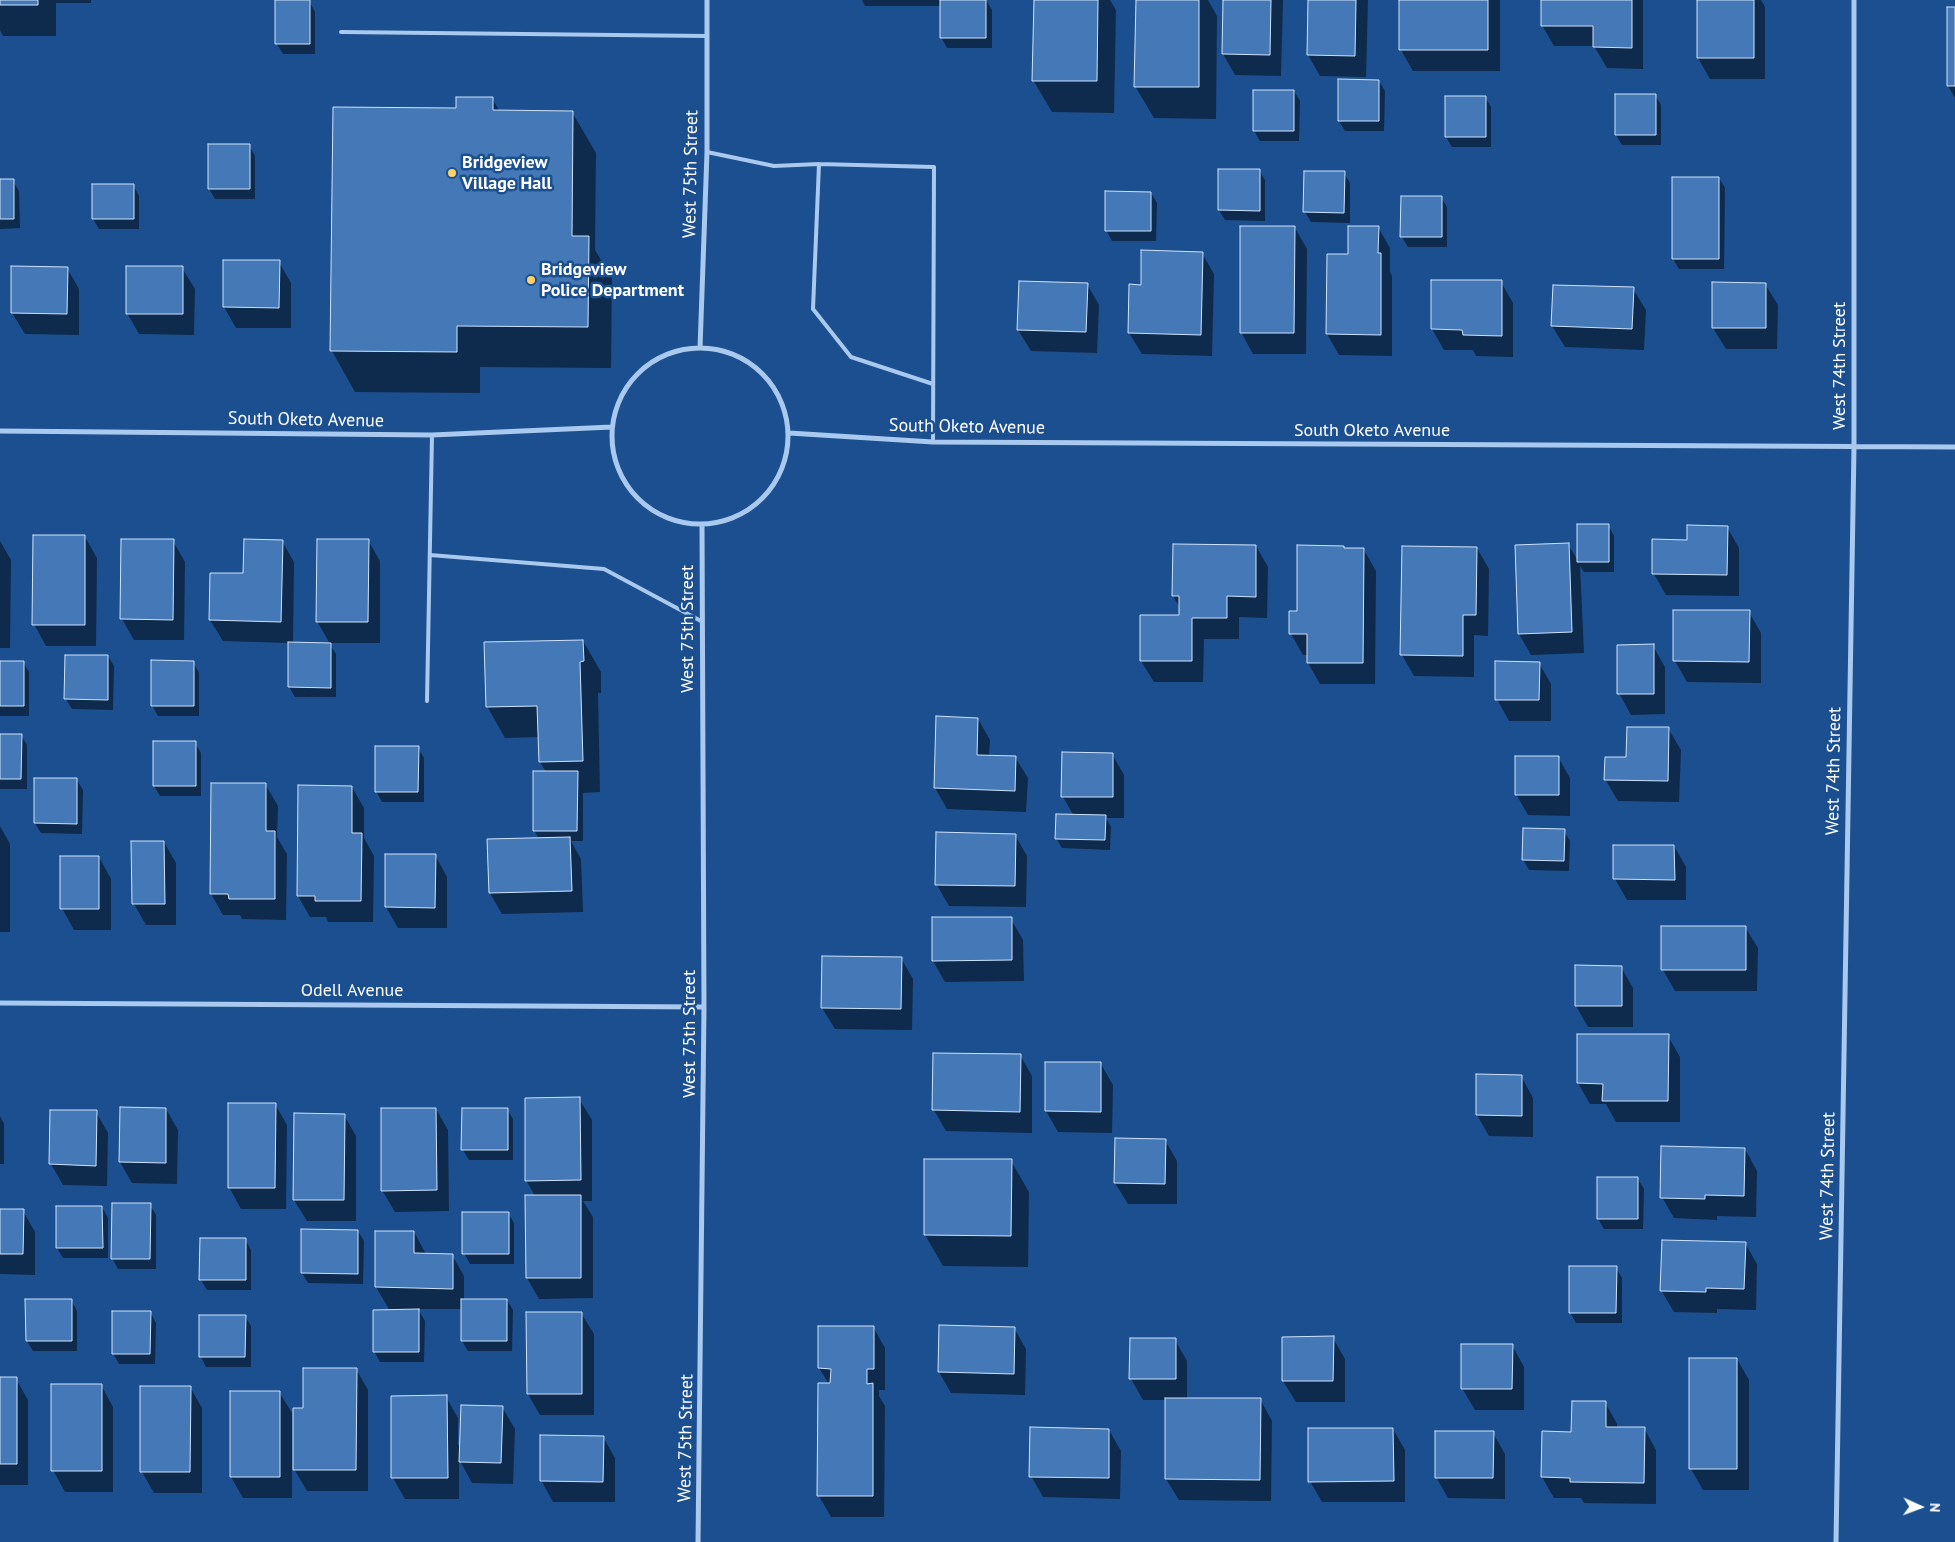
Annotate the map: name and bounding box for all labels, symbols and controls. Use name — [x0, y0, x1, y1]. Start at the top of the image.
street label: West 75th Street — [679, 110, 703, 238]
place label: Bridgeview Village Hall — [462, 152, 552, 194]
marker: Bridgeview Village Hall — [446, 167, 458, 179]
place label: Bridgeview Police Department — [541, 259, 684, 302]
marker: Bridgeview Police Department — [525, 274, 537, 286]
street label: West 74th Street — [1829, 302, 1851, 430]
street label: South Oketo Avenue — [228, 408, 384, 432]
street label: South Oketo Avenue — [889, 415, 1045, 439]
street label: South Oketo Avenue — [1294, 420, 1450, 442]
street label: West 75th Street — [677, 565, 699, 693]
street label: West 74th Street — [1822, 707, 1846, 835]
street label: West 75th Street — [679, 970, 701, 1098]
street label: Odell Avenue — [301, 980, 403, 1002]
street label: West 74th Street — [1816, 1112, 1840, 1240]
street label: West 75th Street — [674, 1374, 698, 1502]
north arrow — [1895, 1482, 1945, 1532]
text: N — [1926, 1503, 1944, 1512]

